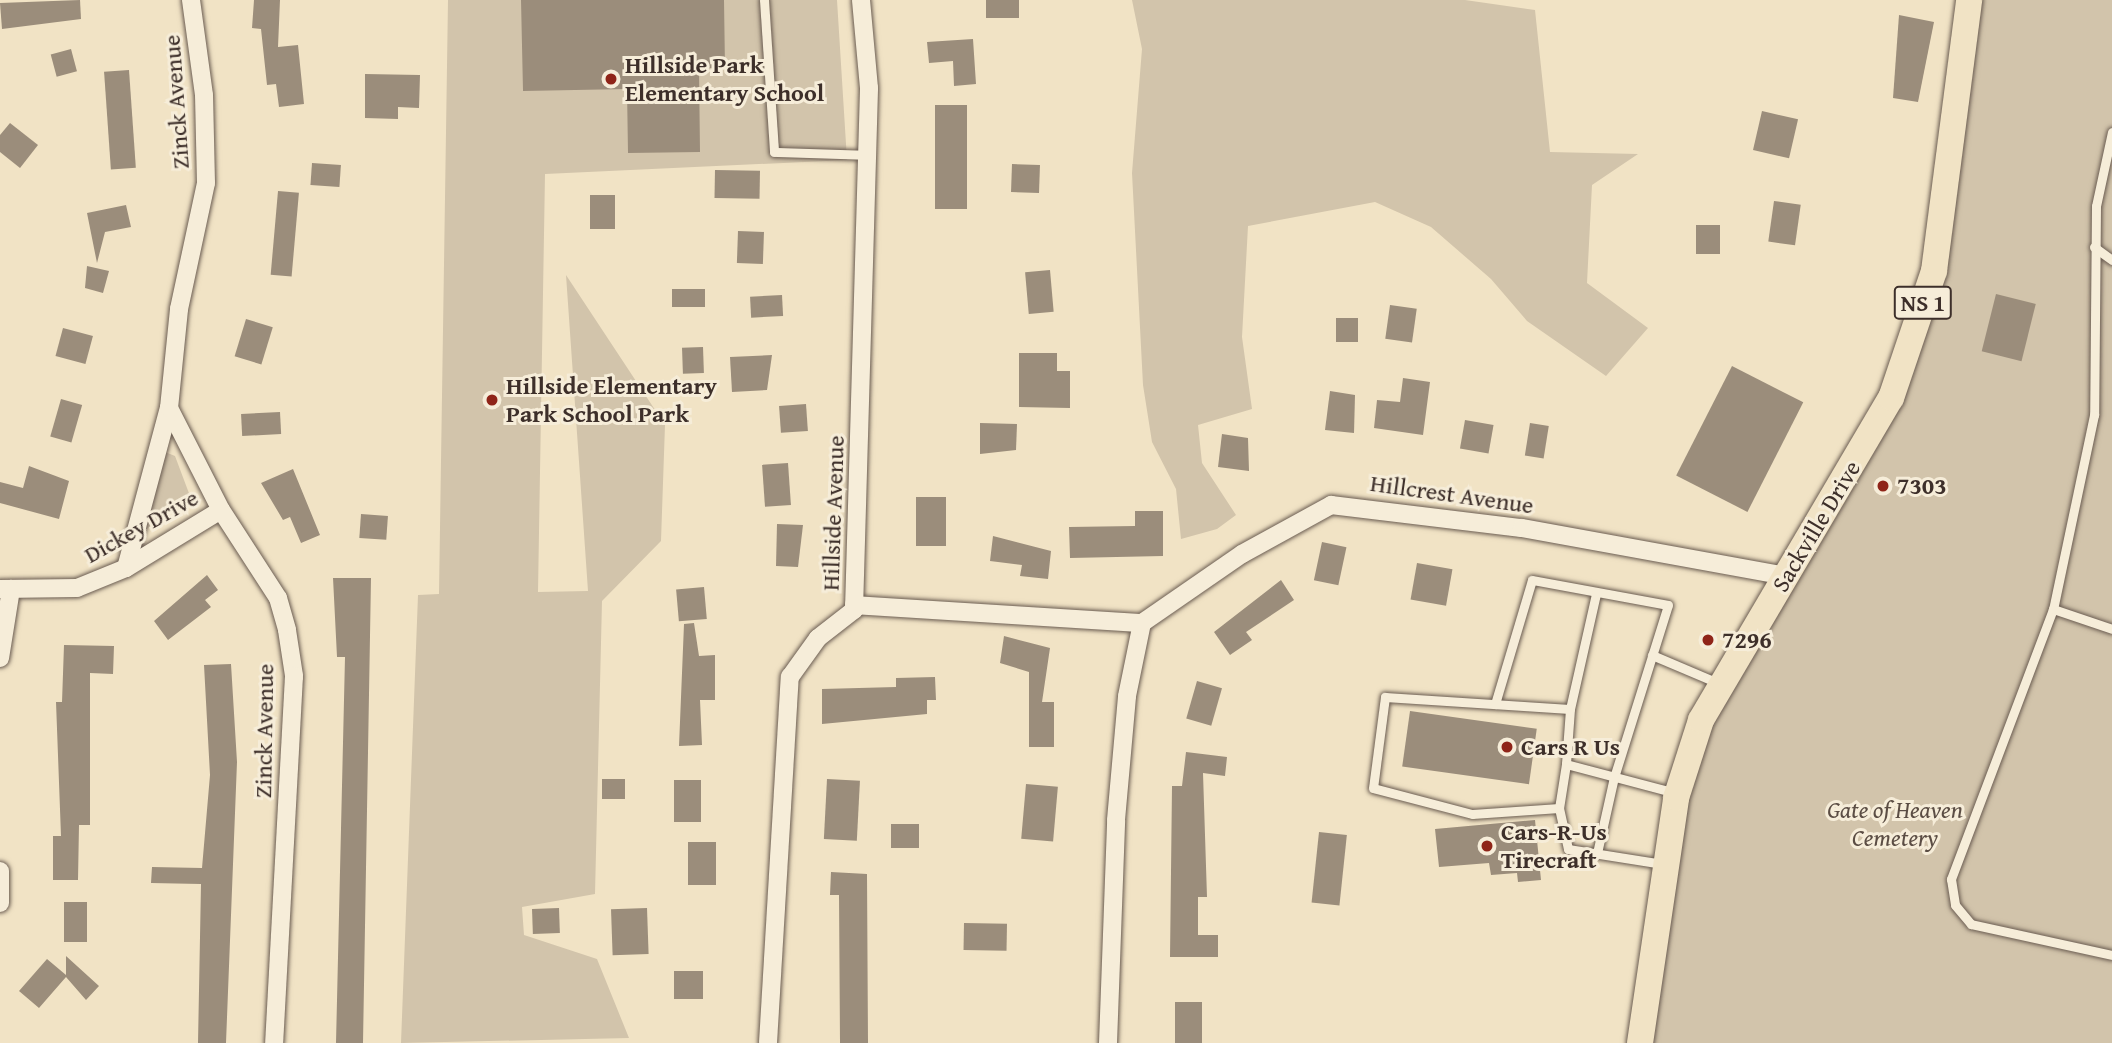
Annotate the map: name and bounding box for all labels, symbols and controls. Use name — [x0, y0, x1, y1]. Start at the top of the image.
street label: Zinck Avenue — [157, 34, 195, 170]
place label: Hillside Park Elementary School — [625, 51, 824, 107]
marker: Hillside Park Elementary School — [603, 71, 619, 87]
road number: NS 1 — [1893, 284, 1953, 322]
place label: Hillside Elementary Park School Park — [506, 372, 717, 428]
marker: Hillside Elementary Park School Park — [484, 392, 500, 408]
street label: Hillside Avenue — [816, 435, 850, 591]
street label: Sackville Drive — [1766, 455, 1866, 597]
street label: Hillcrest Avenue — [1368, 468, 1536, 520]
place label: 7303 — [1897, 472, 1947, 500]
marker: 7303 — [1875, 478, 1891, 494]
street label: Dickey Drive — [79, 483, 203, 569]
place label: 7296 — [1722, 626, 1772, 654]
marker: 7296 — [1700, 632, 1716, 648]
street label: Zinck Avenue — [248, 664, 280, 798]
place label: Cars R Us — [1521, 733, 1620, 761]
marker: Cars R Us — [1499, 739, 1515, 755]
park label: Gate of Heaven Cemetery — [1827, 796, 1963, 852]
place label: Cars-R-Us Tirecraft — [1501, 818, 1607, 874]
marker: Cars-R-Us Tirecraft — [1479, 838, 1495, 854]

